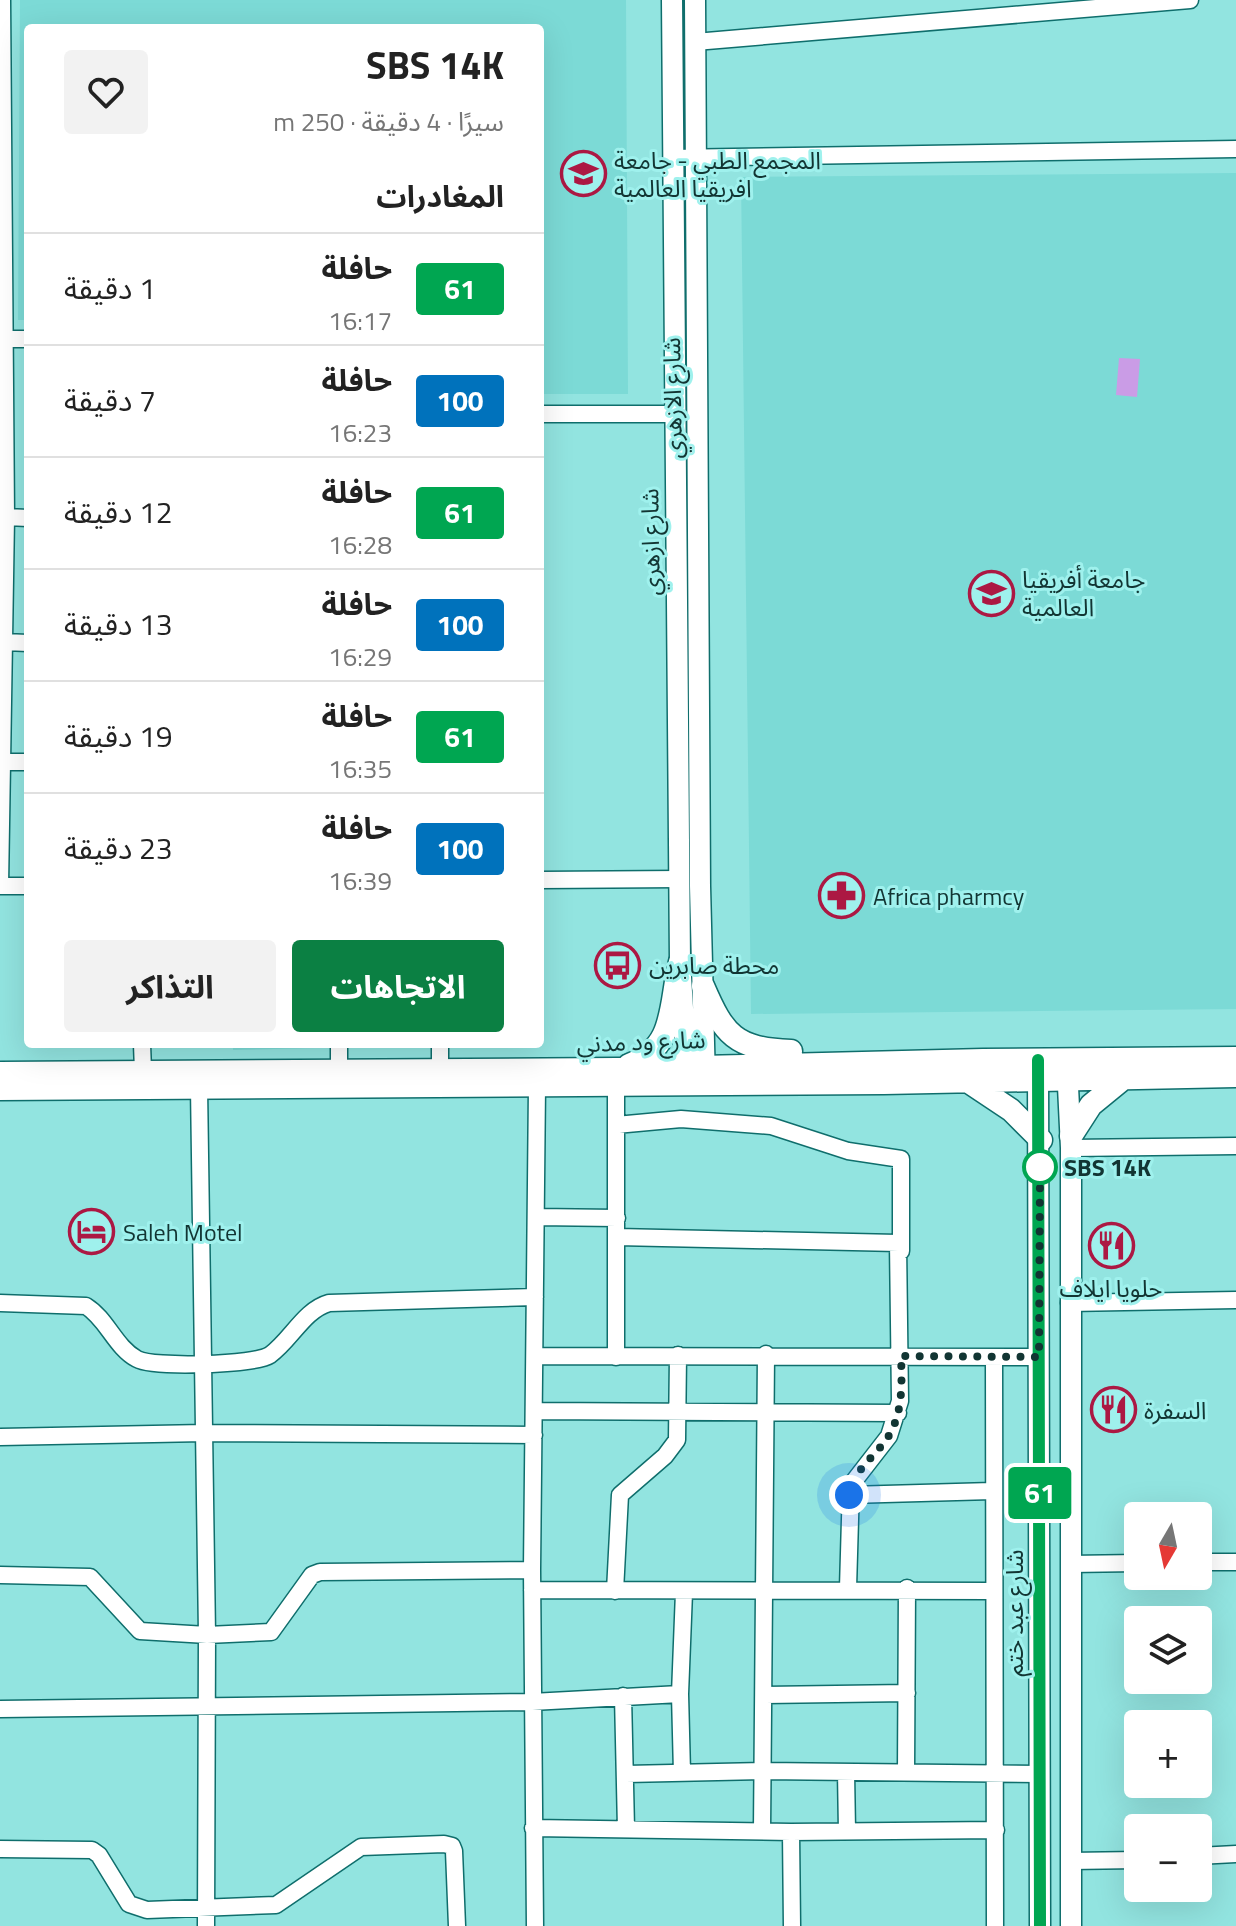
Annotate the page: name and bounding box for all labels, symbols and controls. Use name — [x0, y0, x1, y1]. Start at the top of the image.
text: SBS 14K — [366, 36, 504, 94]
button: heart — [64, 50, 148, 134]
text: سيرًا · 4 دقيقة · 250 m — [273, 102, 504, 141]
place label: المجمع الطبي - جامعة افريقيا العالمية — [614, 142, 821, 206]
school or university icon: المجمع الطبي - جامعة افريقيا العالمية — [559, 150, 607, 198]
text: المغادرات — [376, 173, 504, 219]
text: حافلة — [321, 245, 392, 291]
text: 1 دقيقة — [64, 265, 156, 311]
text: 61 — [444, 267, 476, 310]
text: 16:17 — [328, 301, 392, 340]
street label: شارع الازهري — [653, 337, 693, 459]
text: حافلة — [321, 357, 392, 403]
text: 7 دقيقة — [64, 377, 156, 423]
text: 100 — [436, 379, 484, 422]
text: 16:23 — [328, 413, 392, 452]
text: حافلة — [321, 469, 392, 515]
street label: شارع ازهري — [631, 488, 670, 596]
text: 12 دقيقة — [64, 489, 173, 535]
text: 61 — [444, 491, 476, 534]
text: 16:28 — [328, 525, 392, 564]
place label: جامعة أفريقيا العالمية — [1022, 561, 1145, 625]
school or university icon: جامعة أفريقيا العالمية — [967, 569, 1015, 617]
text: حافلة — [321, 581, 392, 627]
text: 13 دقيقة — [64, 601, 173, 647]
text: 100 — [436, 603, 484, 646]
text: 16:29 — [328, 637, 392, 676]
text: حافلة — [321, 693, 392, 739]
text: 19 دقيقة — [64, 713, 173, 759]
text: 61 — [444, 715, 476, 758]
text: 16:35 — [328, 749, 392, 788]
text: حافلة — [321, 805, 392, 851]
text: 23 دقيقة — [64, 825, 173, 871]
text: 100 — [436, 827, 484, 870]
text: 16:39 — [328, 861, 392, 900]
pharmacy icon: Africa pharmcy — [818, 872, 866, 920]
place label: Africa pharmcy — [873, 878, 1025, 914]
button: التذاكر — [64, 940, 276, 1032]
button: الاتجاهات — [292, 940, 504, 1032]
bus stop icon: محطة صابرين — [594, 941, 642, 989]
place label: محطة صابرين — [649, 947, 779, 983]
street label: شارع ود مدني — [576, 1021, 706, 1063]
place label: SBS 14K — [1064, 1149, 1151, 1185]
marker: SBS 14K — [1023, 1150, 1057, 1184]
hotel icon: Saleh Motel — [68, 1208, 116, 1256]
place label: Saleh Motel — [123, 1214, 243, 1250]
restaurant icon: حلويا ايلاف — [1087, 1222, 1135, 1270]
place label: حلويا ايلاف — [1060, 1270, 1162, 1306]
restaurant icon: السفرة — [1089, 1386, 1137, 1434]
place label: السفرة — [1144, 1392, 1207, 1428]
line badge: 61 — [1004, 1467, 1076, 1519]
text: 61 — [1024, 1471, 1056, 1514]
your location — [829, 1475, 869, 1515]
north arrow — [1124, 1502, 1212, 1590]
map controls — [1124, 1502, 1212, 1902]
street label: شارع عبد ختم — [996, 1550, 1032, 1676]
button: layers — [1124, 1606, 1212, 1694]
button: + — [1124, 1710, 1212, 1798]
button: − — [1124, 1814, 1212, 1902]

